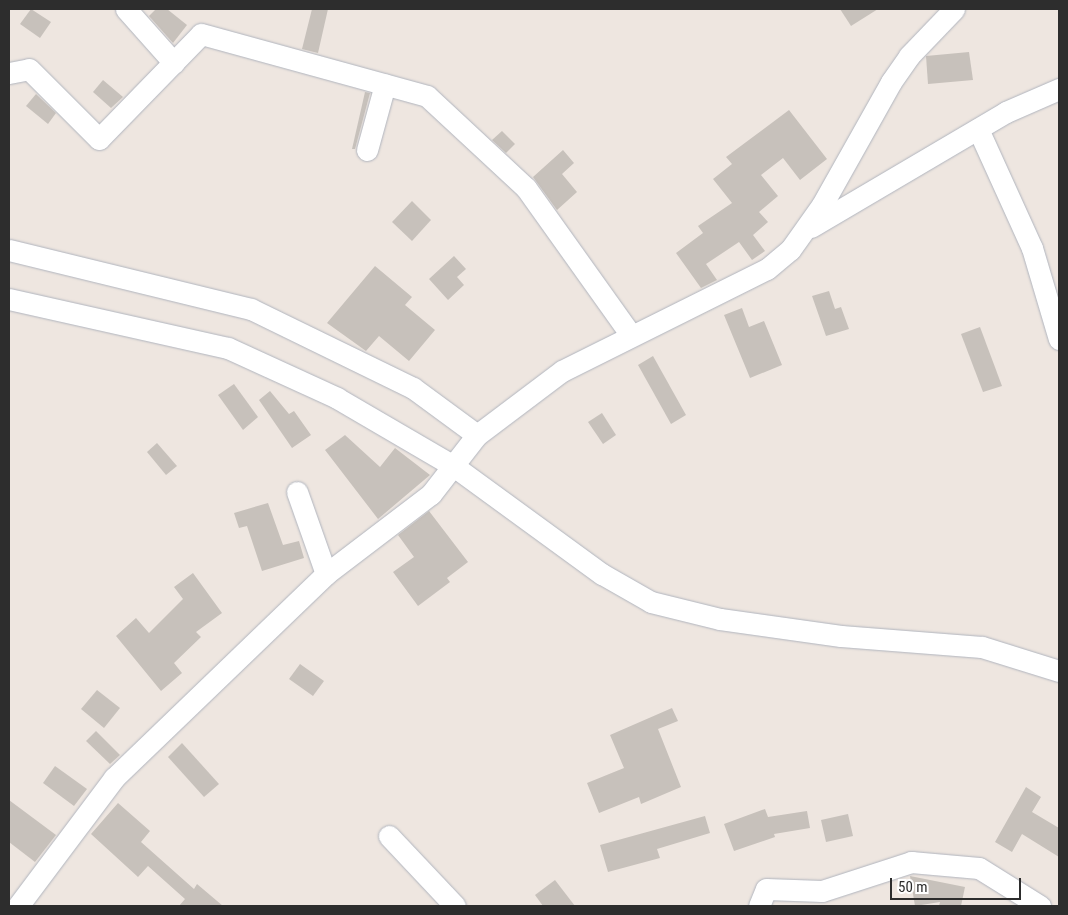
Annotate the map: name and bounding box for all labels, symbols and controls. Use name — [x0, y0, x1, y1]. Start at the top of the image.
scale bar — [893, 868, 1024, 900]
text: 50 m — [898, 878, 928, 896]

